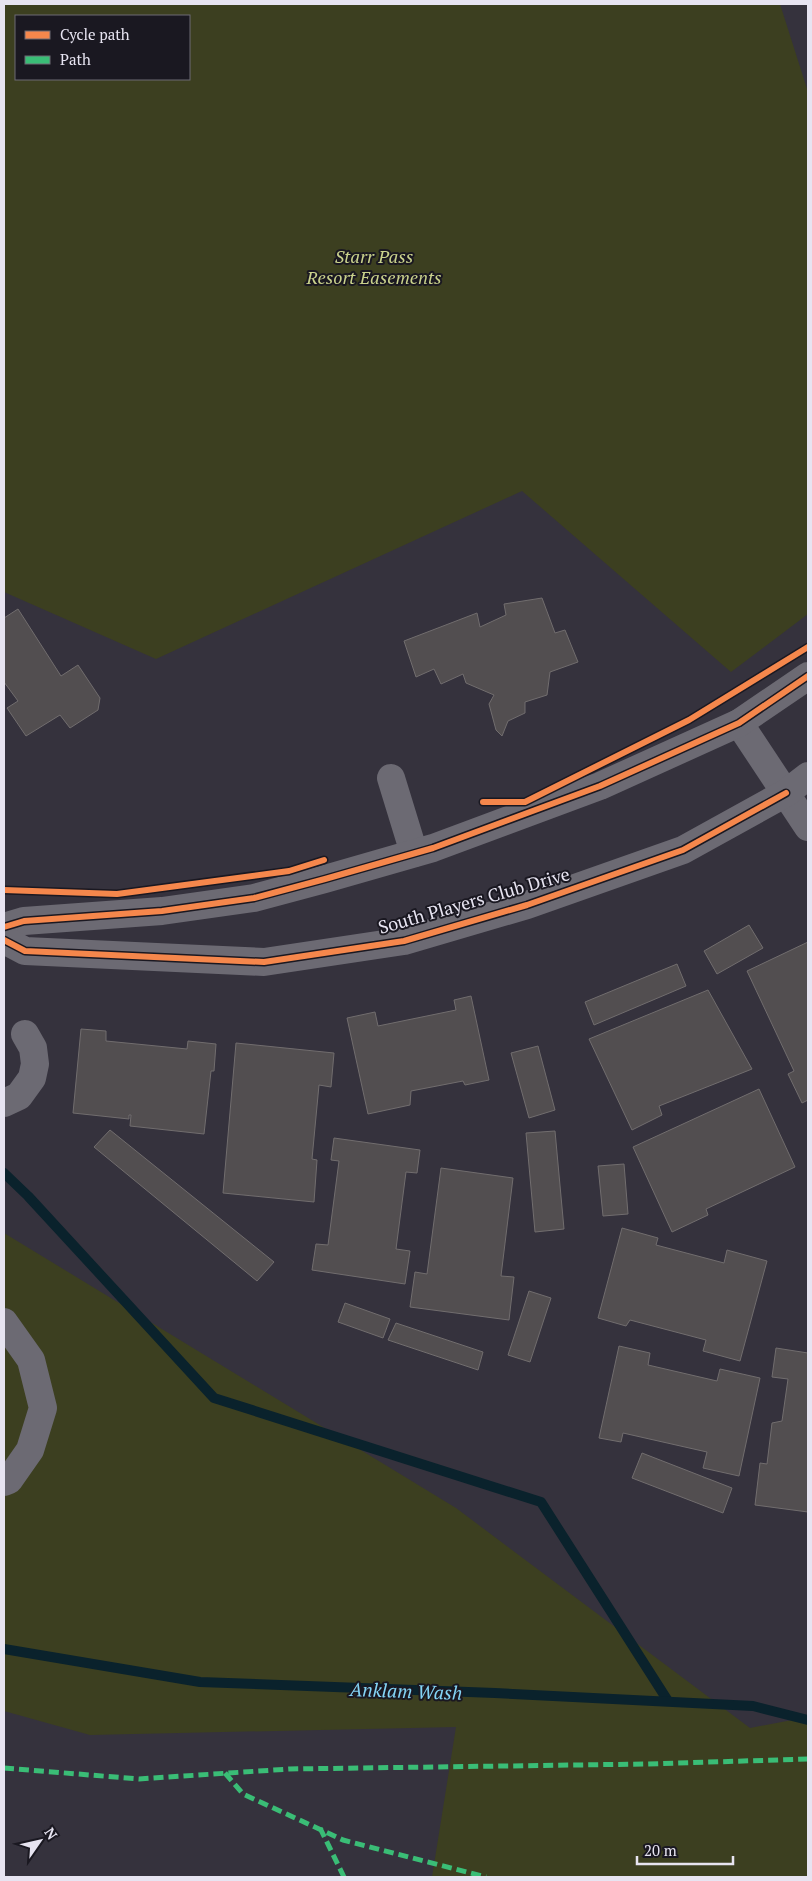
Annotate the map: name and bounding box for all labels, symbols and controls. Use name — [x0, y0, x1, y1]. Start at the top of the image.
legend — [15, 15, 190, 80]
text: Cycle path — [60, 24, 130, 44]
text: Path — [60, 49, 91, 69]
park label: Starr Pass Resort Easements — [306, 244, 442, 289]
street label: South Players Club Drive — [375, 861, 572, 939]
water label: Anklam Wash — [348, 1676, 463, 1705]
north arrow — [15, 1816, 65, 1866]
text: N — [40, 1824, 62, 1843]
scale bar — [637, 1834, 733, 1866]
text: 20 m — [644, 1840, 677, 1860]

